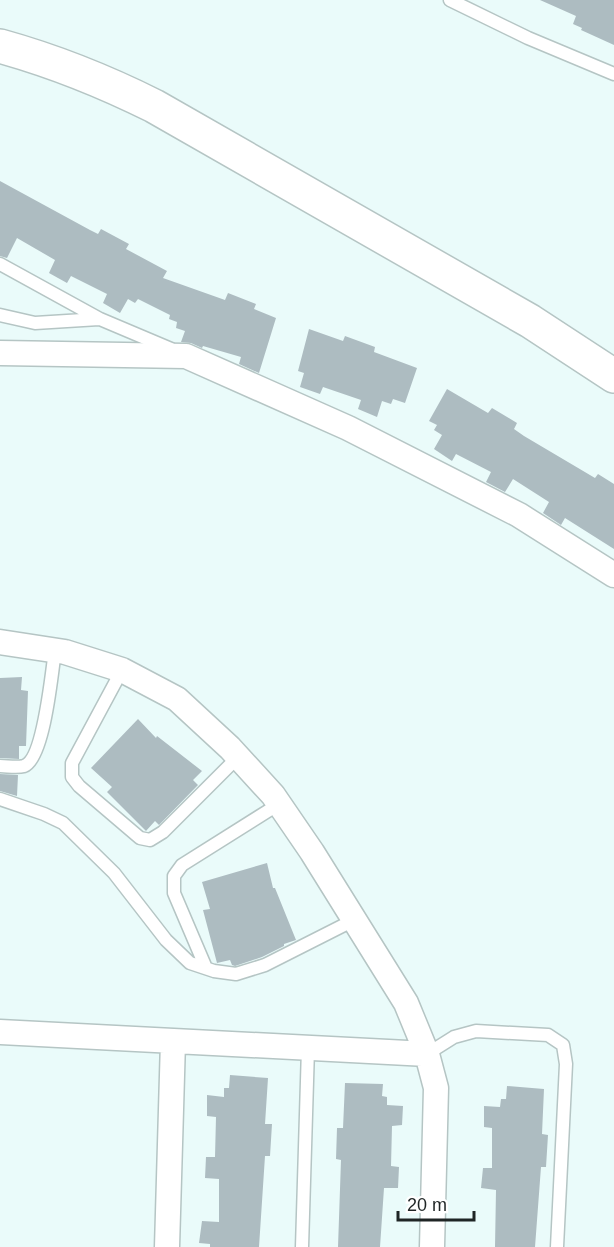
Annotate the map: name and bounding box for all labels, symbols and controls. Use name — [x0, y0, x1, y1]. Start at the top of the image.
scale bar — [398, 1184, 474, 1222]
text: 20 m — [407, 1195, 447, 1215]

